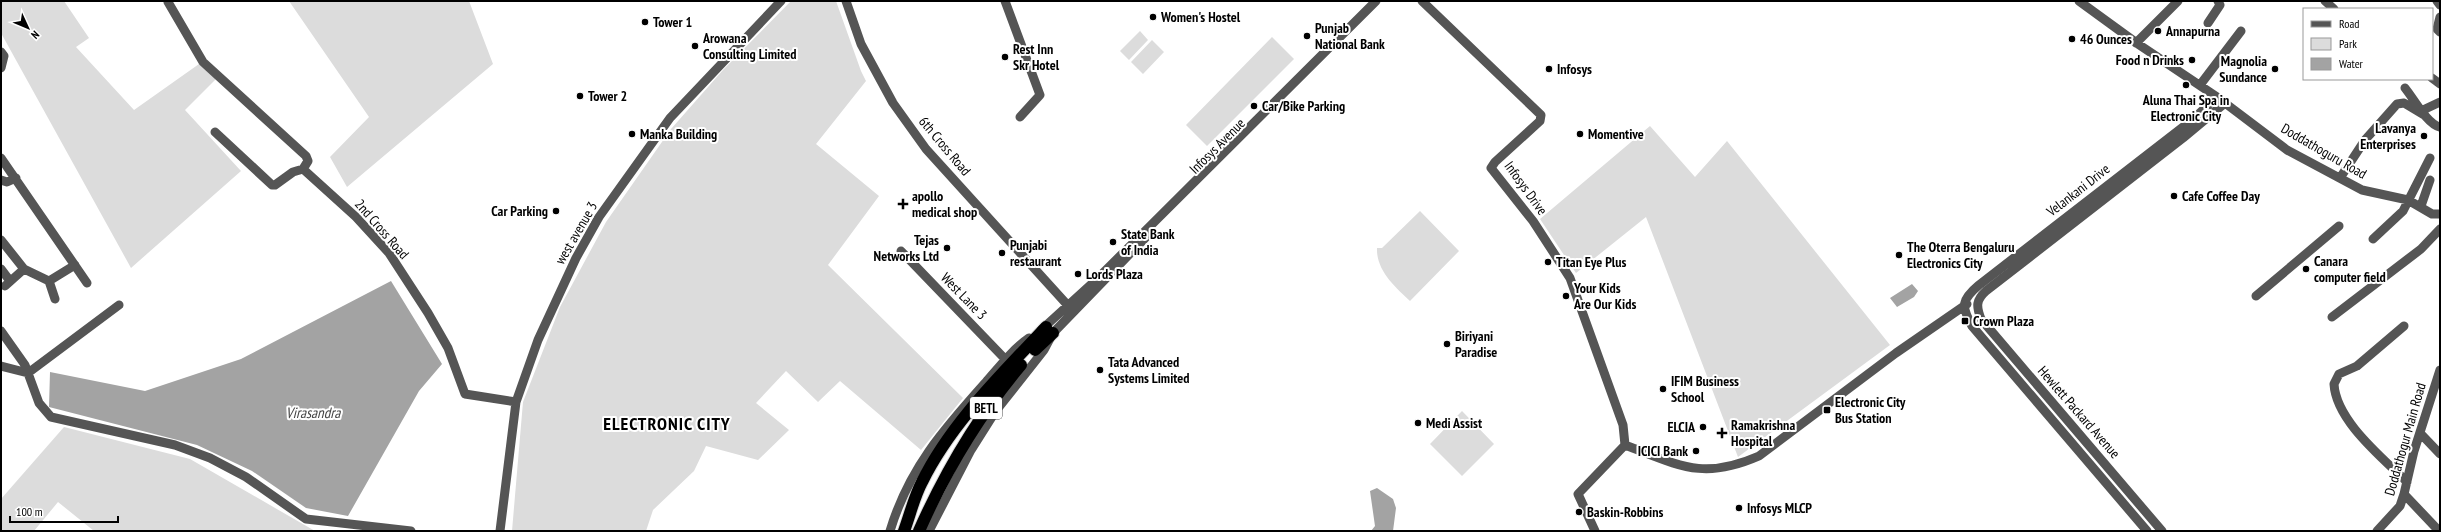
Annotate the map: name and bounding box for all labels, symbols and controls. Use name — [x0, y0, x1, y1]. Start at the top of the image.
north arrow — [8, 8, 48, 48]
place label: Women's Hostel — [1160, 8, 1241, 26]
legend — [2303, 8, 2433, 80]
marker: Women's Hostel — [1148, 12, 1158, 22]
place label: Tower 1 — [653, 13, 692, 31]
text: Road — [2339, 16, 2359, 31]
marker: Tower 1 — [640, 17, 650, 27]
place label: Punjab National Bank — [1315, 19, 1385, 53]
place label: Annapurna — [2165, 22, 2220, 40]
marker: Annapurna — [2153, 26, 2163, 36]
text: N — [28, 28, 42, 42]
place label: Arowana Consulting Limited — [702, 29, 796, 63]
place label: 46 Ounces — [2080, 30, 2132, 48]
marker: Punjab National Bank — [1302, 31, 1312, 41]
marker: 46 Ounces — [2067, 34, 2077, 44]
text: Park — [2339, 36, 2357, 51]
place label: Rest Inn Skr Hotel — [1013, 40, 1060, 74]
marker: Arowana Consulting Limited — [690, 41, 700, 51]
place label: Food n Drinks — [2116, 51, 2184, 69]
marker: Rest Inn Skr Hotel — [1000, 52, 1010, 62]
place label: Magnolia Sundance — [2219, 52, 2267, 86]
marker: Food n Drinks — [2187, 55, 2197, 65]
text: Water — [2339, 56, 2364, 71]
place label: Infosys — [1557, 60, 1592, 78]
marker: Infosys — [1544, 64, 1554, 74]
marker: Magnolia Sundance — [2270, 64, 2280, 74]
marker: Aluna Thai Spa in Electronic City — [2181, 80, 2191, 90]
place label: Tower 2 — [588, 87, 627, 105]
marker: Tower 2 — [575, 91, 585, 101]
place label: Aluna Thai Spa in Electronic City — [2142, 91, 2229, 125]
place label: Car/Bike Parking — [1262, 97, 1345, 115]
marker: Car/Bike Parking — [1249, 101, 1259, 111]
street label: 6th Cross Road — [915, 113, 975, 179]
street label: Infosys Avenue — [1185, 114, 1249, 178]
street label: Doddathoguru Road — [2278, 119, 2370, 183]
place label: Lavanya Enterprises — [2360, 119, 2416, 153]
place label: Manka Building — [640, 125, 717, 143]
place label: Momentive — [1588, 125, 1644, 143]
marker: Manka Building — [627, 129, 637, 139]
marker: Momentive — [1575, 129, 1585, 139]
marker: Lavanya Enterprises — [2419, 131, 2429, 141]
street label: Infosys Drive — [1500, 158, 1552, 219]
street label: Velankani Drive — [2042, 160, 2113, 221]
place label: apollo medical shop — [912, 187, 977, 221]
place label: Cafe Coffee Day — [2182, 187, 2260, 205]
marker: Cafe Coffee Day — [2169, 191, 2179, 201]
street label: 2nd Cross Road — [351, 195, 413, 263]
street label: west avenue 3 — [551, 198, 601, 268]
marker: apollo medical shop — [897, 198, 909, 210]
place label: Car Parking — [491, 202, 548, 220]
marker: Car Parking — [551, 206, 561, 216]
place label: State Bank of India — [1121, 225, 1175, 259]
place label: Tejas Networks Ltd — [874, 231, 939, 265]
place label: Punjabi restaurant — [1010, 236, 1061, 270]
marker: State Bank of India — [1108, 237, 1118, 247]
place label: The Oterra Bengaluru Electronics City — [1907, 238, 2014, 272]
marker: Tejas Networks Ltd — [942, 243, 952, 253]
marker: Punjabi restaurant — [997, 248, 1007, 258]
marker: The Oterra Bengaluru Electronics City — [1894, 250, 1904, 260]
place label: Canara computer field — [2314, 252, 2386, 286]
place label: Titan Eye Plus — [1556, 253, 1627, 271]
marker: Titan Eye Plus — [1543, 257, 1553, 267]
marker: Canara computer field — [2301, 264, 2311, 274]
place label: Lords Plaza — [1086, 265, 1143, 283]
street label: West Lane 3 — [937, 269, 991, 323]
marker: Lords Plaza — [1073, 269, 1083, 279]
place label: Your Kids Are Our Kids — [1573, 279, 1636, 313]
marker: Your Kids Are Our Kids — [1561, 291, 1571, 301]
place label: Crown Plaza — [1973, 312, 2034, 330]
marker: Crown Plaza — [1960, 316, 1970, 326]
place label: Biriyani Paradise — [1455, 327, 1497, 361]
marker: Biriyani Paradise — [1442, 339, 1452, 349]
place label: Tata Advanced Systems Limited — [1108, 353, 1190, 387]
street label: Hewlett Packard Avenue — [2034, 362, 2124, 462]
marker: Tata Advanced Systems Limited — [1095, 365, 1105, 375]
place label: IFIM Business School — [1671, 372, 1739, 406]
street label: Doddathogur Main Road — [2380, 380, 2430, 498]
marker: IFIM Business School — [1658, 384, 1668, 394]
place label: Electronic City Bus Station — [1835, 393, 1906, 427]
road number: BETL — [970, 397, 1002, 419]
water label: Virasandra — [286, 403, 341, 422]
marker: Electronic City Bus Station — [1822, 405, 1832, 415]
district label: ELECTRONIC CITY — [603, 412, 731, 435]
place label: Medi Assist — [1426, 414, 1482, 432]
place label: Ramakrishna Hospital — [1731, 416, 1795, 450]
marker: Medi Assist — [1413, 418, 1423, 428]
place label: ELCIA — [1667, 418, 1696, 436]
marker: ELCIA — [1698, 422, 1708, 432]
marker: Ramakrishna Hospital — [1716, 427, 1728, 439]
place label: ICICI Bank — [1638, 442, 1688, 460]
marker: ICICI Bank — [1691, 446, 1701, 456]
scale bar — [10, 498, 118, 524]
place label: Infosys MLCP — [1747, 499, 1812, 517]
place label: Baskin-Robbins — [1587, 503, 1663, 521]
marker: Infosys MLCP — [1734, 503, 1744, 513]
text: 100 m — [16, 504, 43, 519]
marker: Baskin-Robbins — [1574, 507, 1584, 517]

